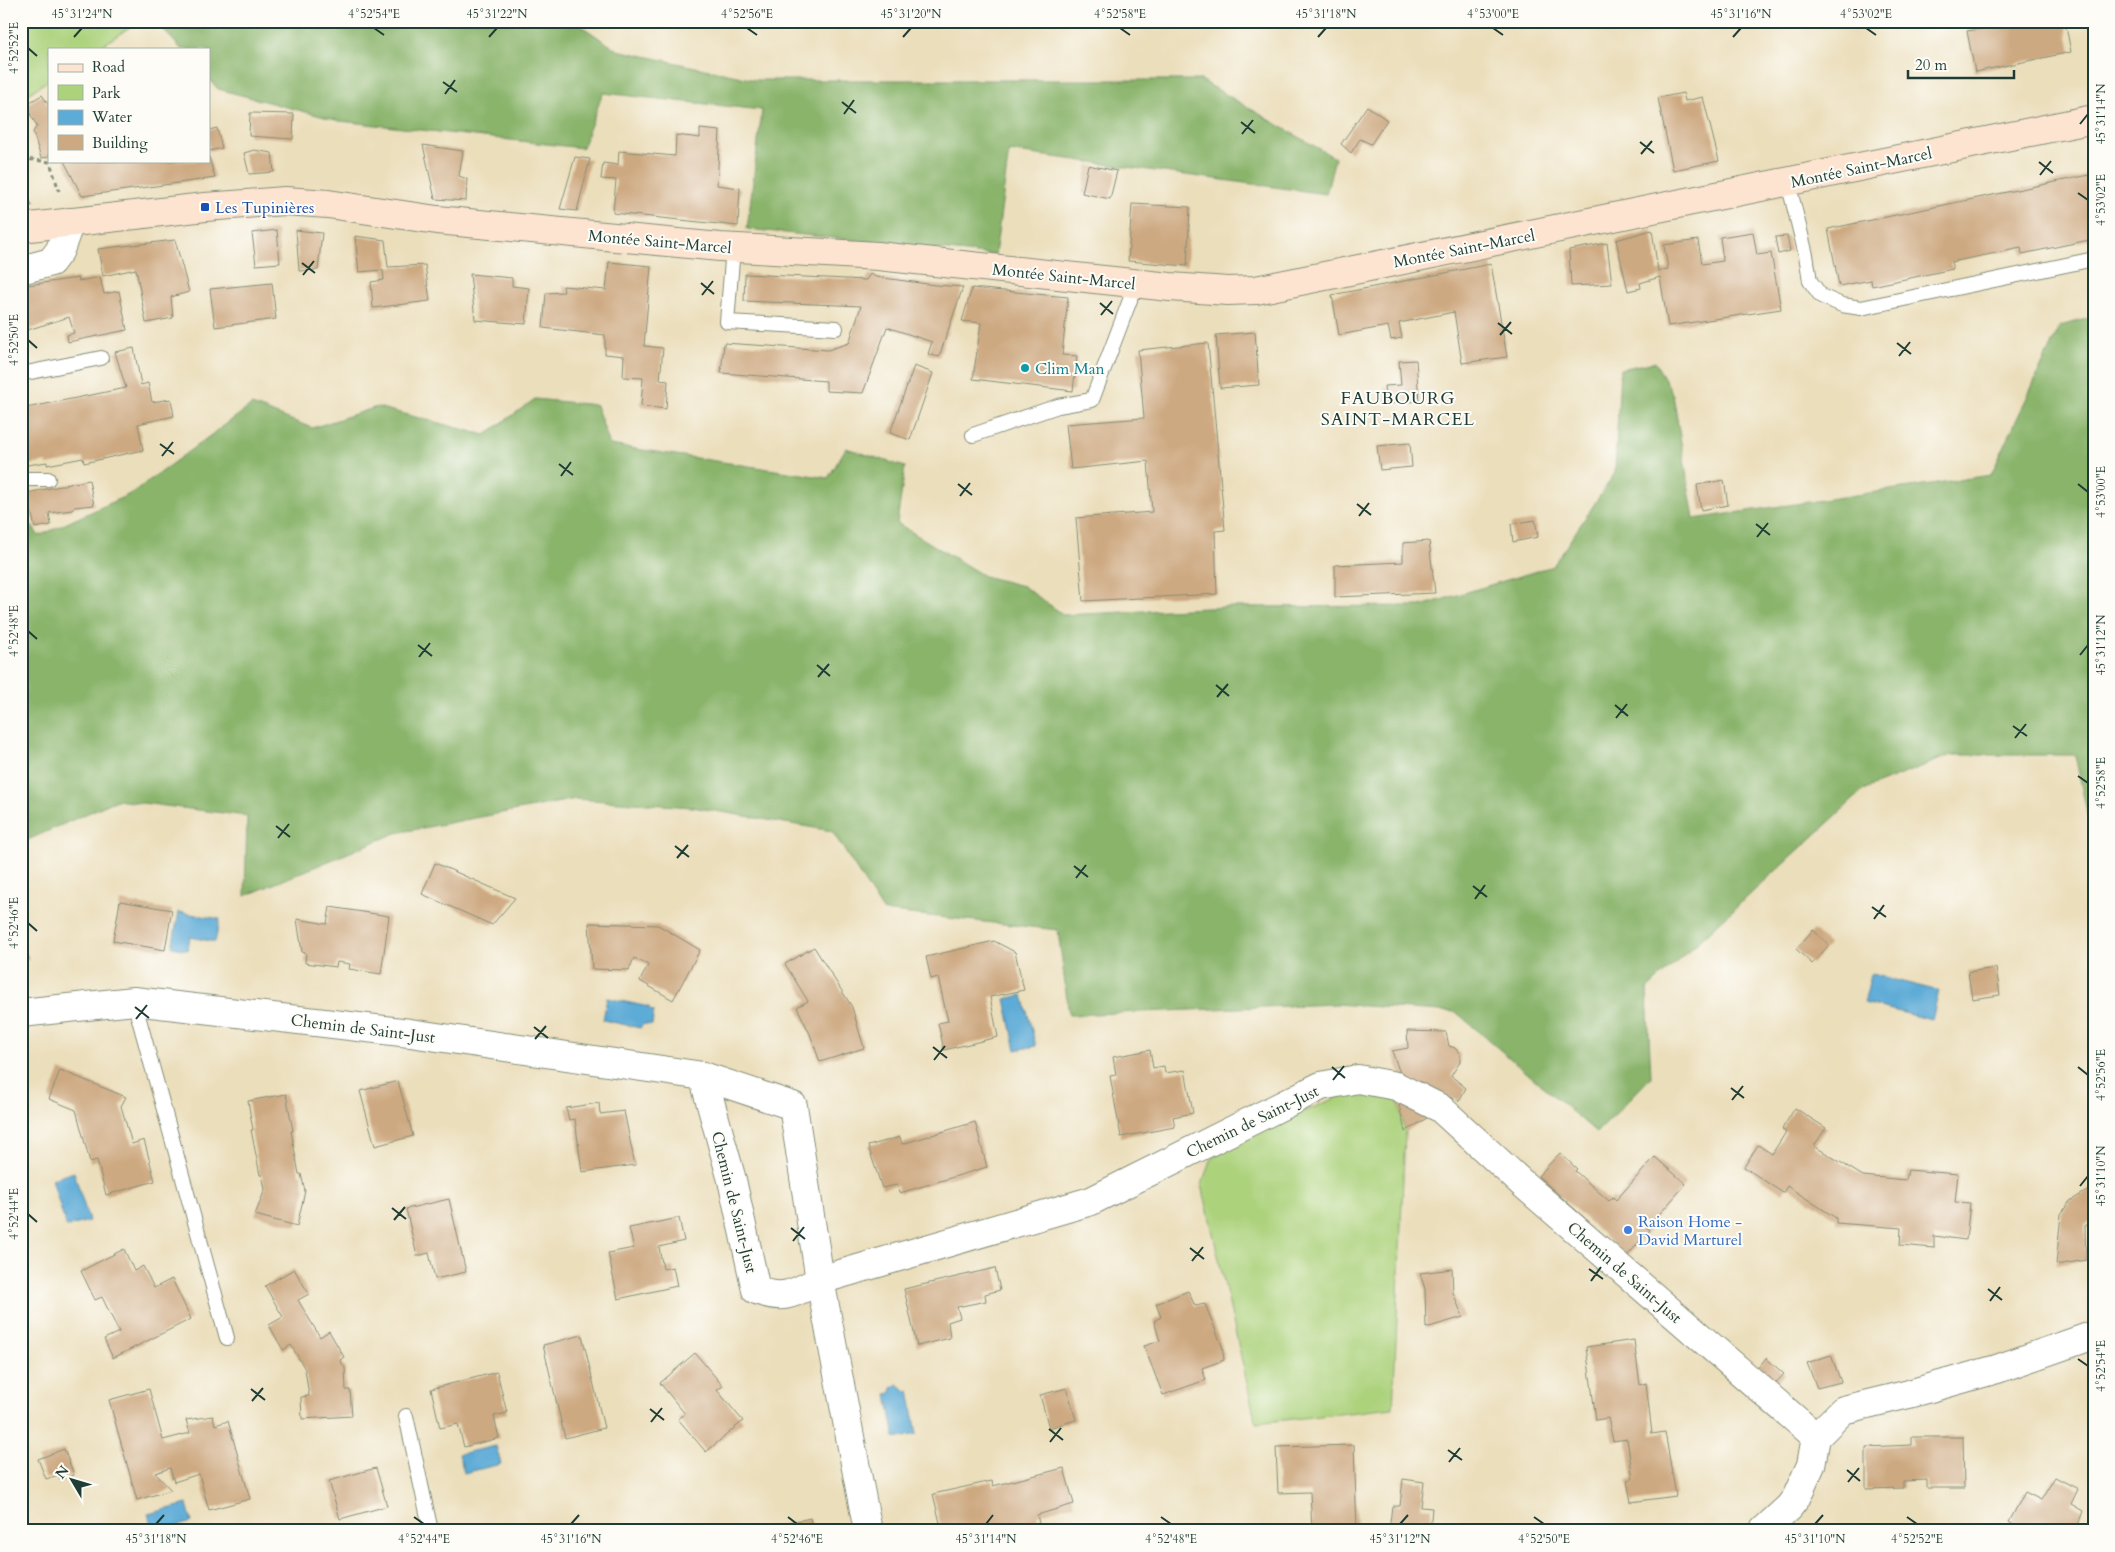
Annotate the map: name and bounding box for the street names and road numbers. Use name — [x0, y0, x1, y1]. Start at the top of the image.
street label: Montée Saint-Marcel — [1789, 142, 1934, 194]
street label: Montée Saint-Marcel — [1391, 224, 1537, 274]
street label: Montée Saint-Marcel — [587, 225, 733, 259]
street label: Montée Saint-Marcel — [991, 259, 1137, 295]
street label: Chemin de Saint-Just — [290, 1009, 436, 1049]
street label: Chemin de Saint-Just — [1182, 1080, 1322, 1164]
street label: Chemin de Saint-Just — [706, 1129, 762, 1275]
street label: Chemin de Saint-Just — [1562, 1217, 1686, 1329]

